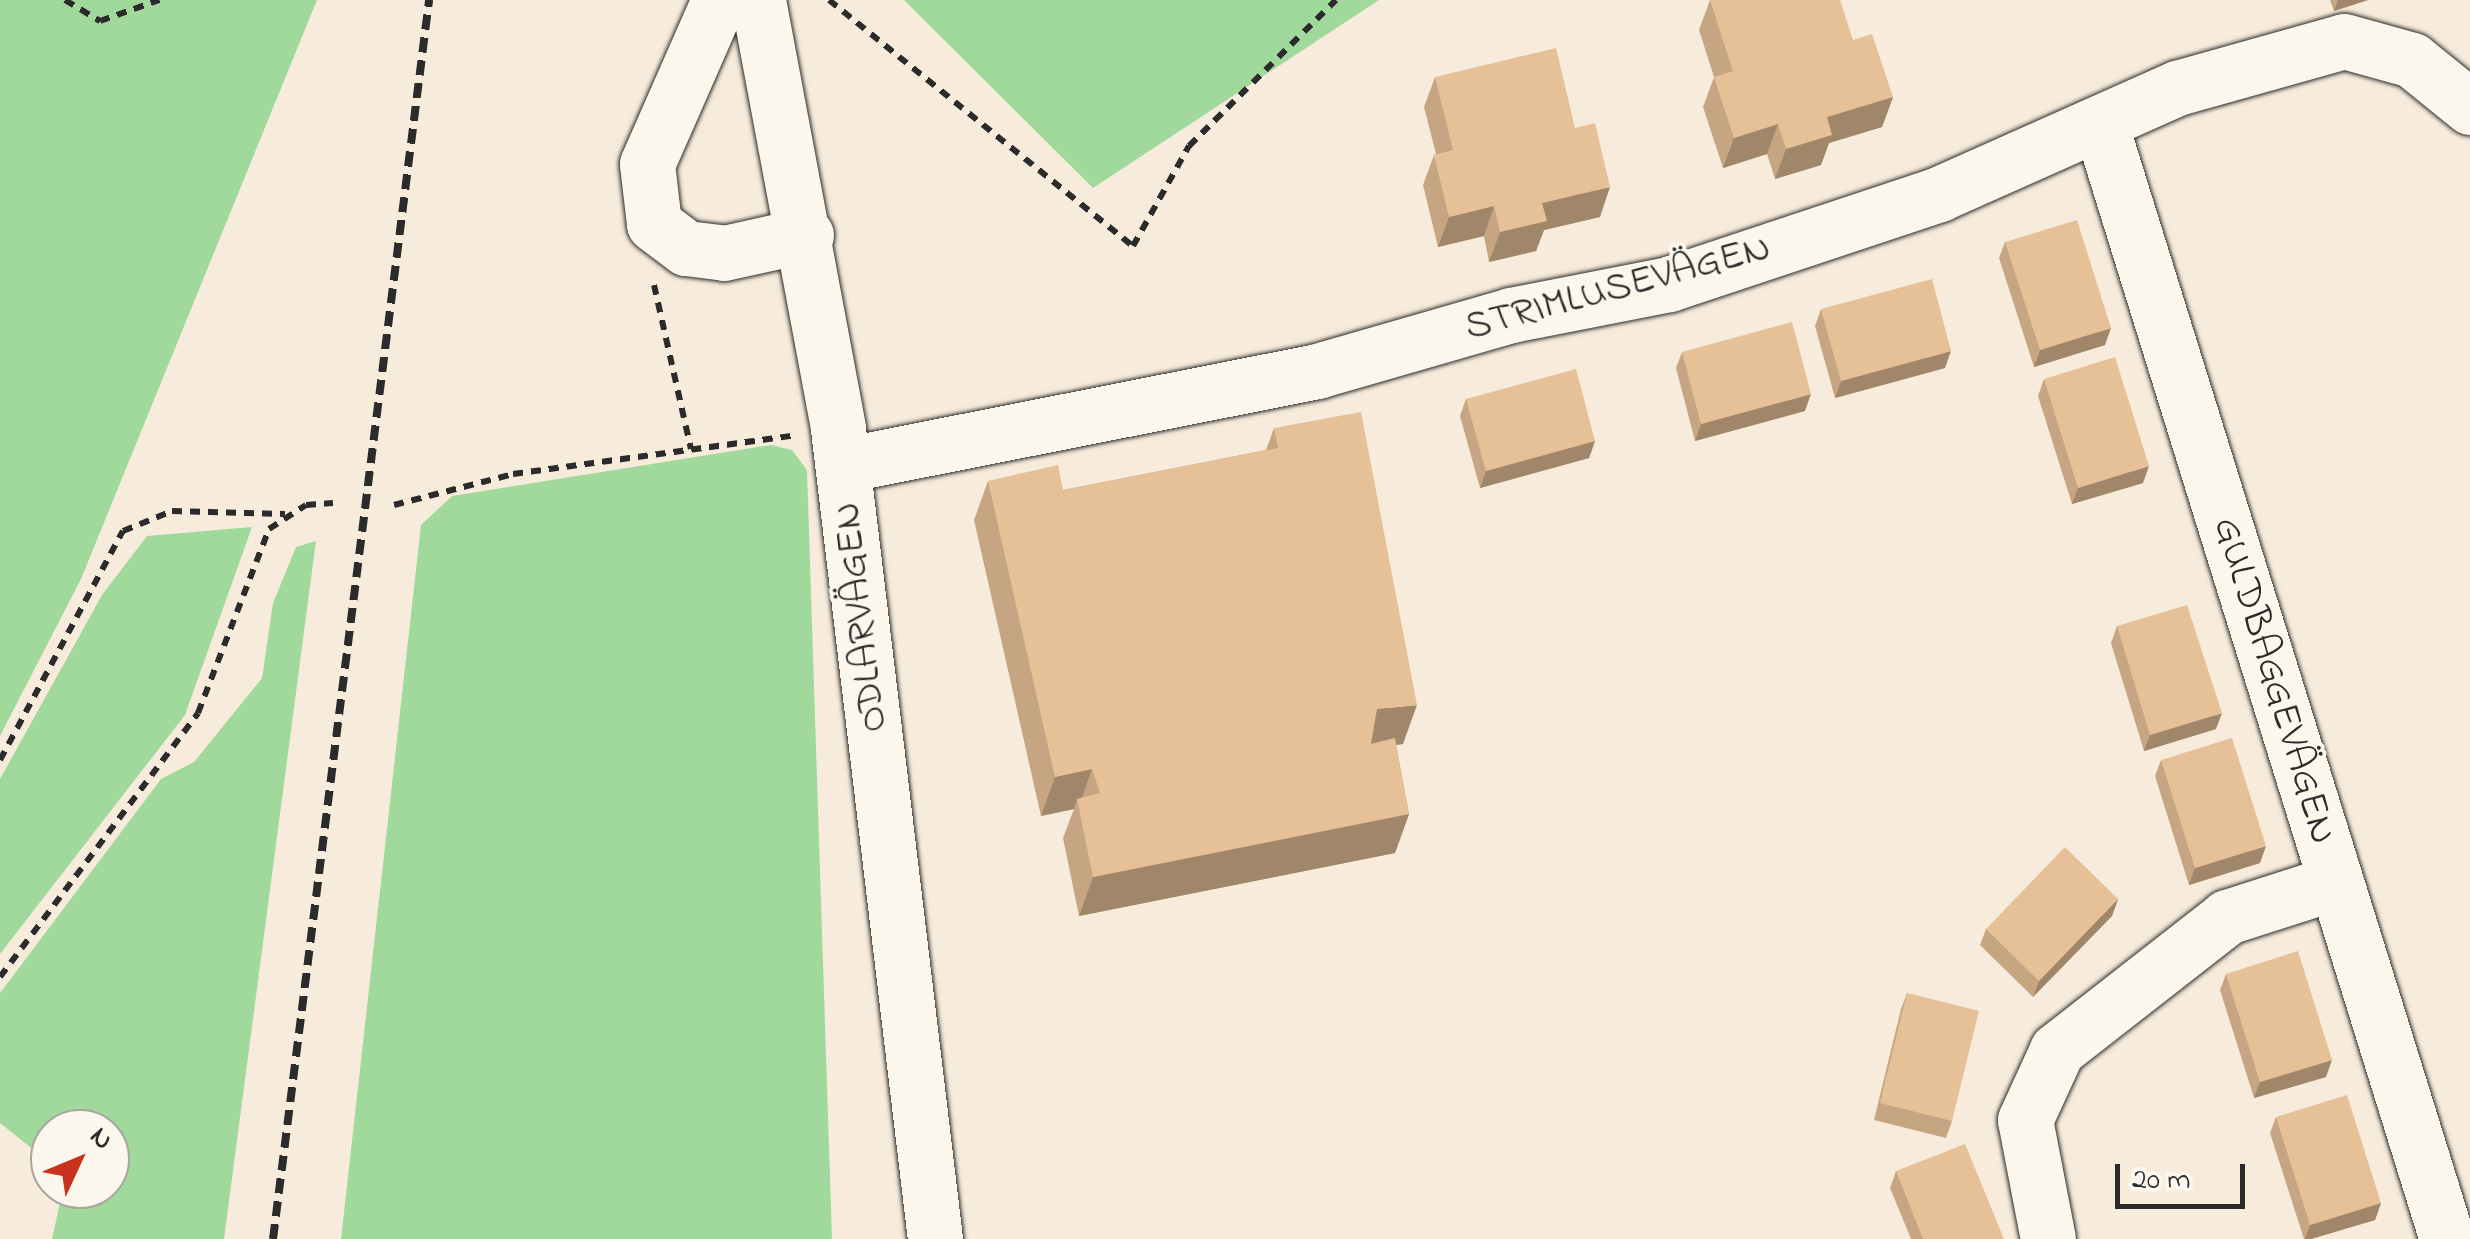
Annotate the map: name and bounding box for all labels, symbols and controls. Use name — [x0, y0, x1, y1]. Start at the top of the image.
street label: STRIMLUSEVÄGEN — [1460, 225, 1776, 353]
street label: ODLARVÄGEN — [824, 499, 900, 735]
street label: GULDBAGGEVÄGEN — [2200, 512, 2346, 850]
north arrow — [30, 1109, 130, 1209]
text: N — [79, 1118, 122, 1160]
scale bar — [2120, 1144, 2250, 1206]
text: 20 m — [2132, 1159, 2191, 1203]

